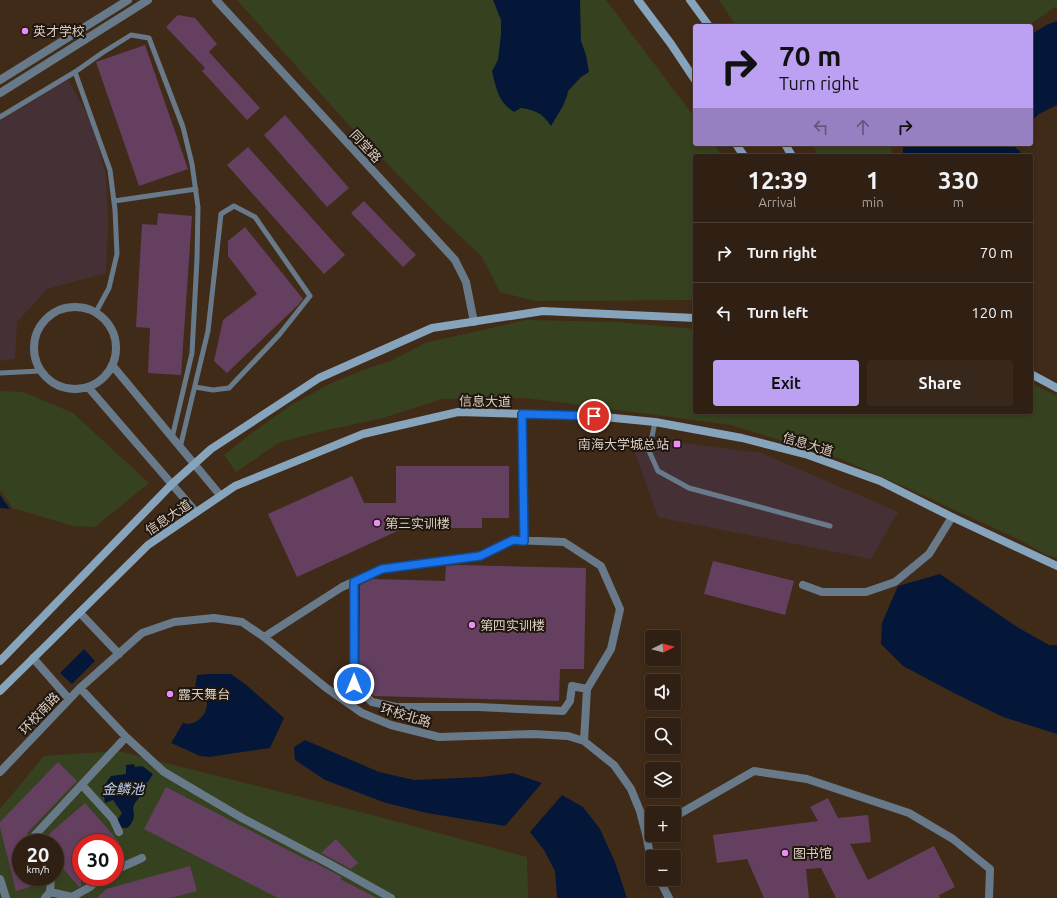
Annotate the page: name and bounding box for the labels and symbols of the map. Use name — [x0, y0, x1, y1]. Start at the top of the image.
place label: 英才学校 — [33, 24, 85, 38]
marker: 英才学校 — [20, 26, 30, 36]
street label: 同堂路 — [348, 127, 384, 165]
street label: 信息大道 — [459, 394, 511, 408]
pin — [577, 399, 611, 433]
street label: 信息大道 — [781, 430, 835, 458]
place label: 南海大学城总站 — [578, 437, 669, 451]
marker: 南海大学城总站 — [672, 439, 682, 449]
street label: 信息大道 — [143, 497, 193, 537]
place label: 第三实训楼 — [385, 516, 450, 530]
marker: 第三实训楼 — [372, 518, 382, 528]
place label: 第四实训楼 — [480, 618, 545, 632]
marker: 第四实训楼 — [467, 620, 477, 630]
north arrow — [645, 630, 681, 666]
position arrow — [333, 663, 375, 705]
place label: 露天舞台 — [178, 687, 230, 701]
street label: 环校南路 — [16, 689, 62, 737]
marker: 露天舞台 — [165, 689, 175, 699]
street label: 环校北路 — [379, 701, 433, 729]
water label: 金鳞池 — [102, 781, 146, 797]
speed limit sign: 30 — [72, 834, 124, 886]
place label: 图书馆 — [793, 846, 832, 860]
marker: 图书馆 — [780, 848, 790, 858]

